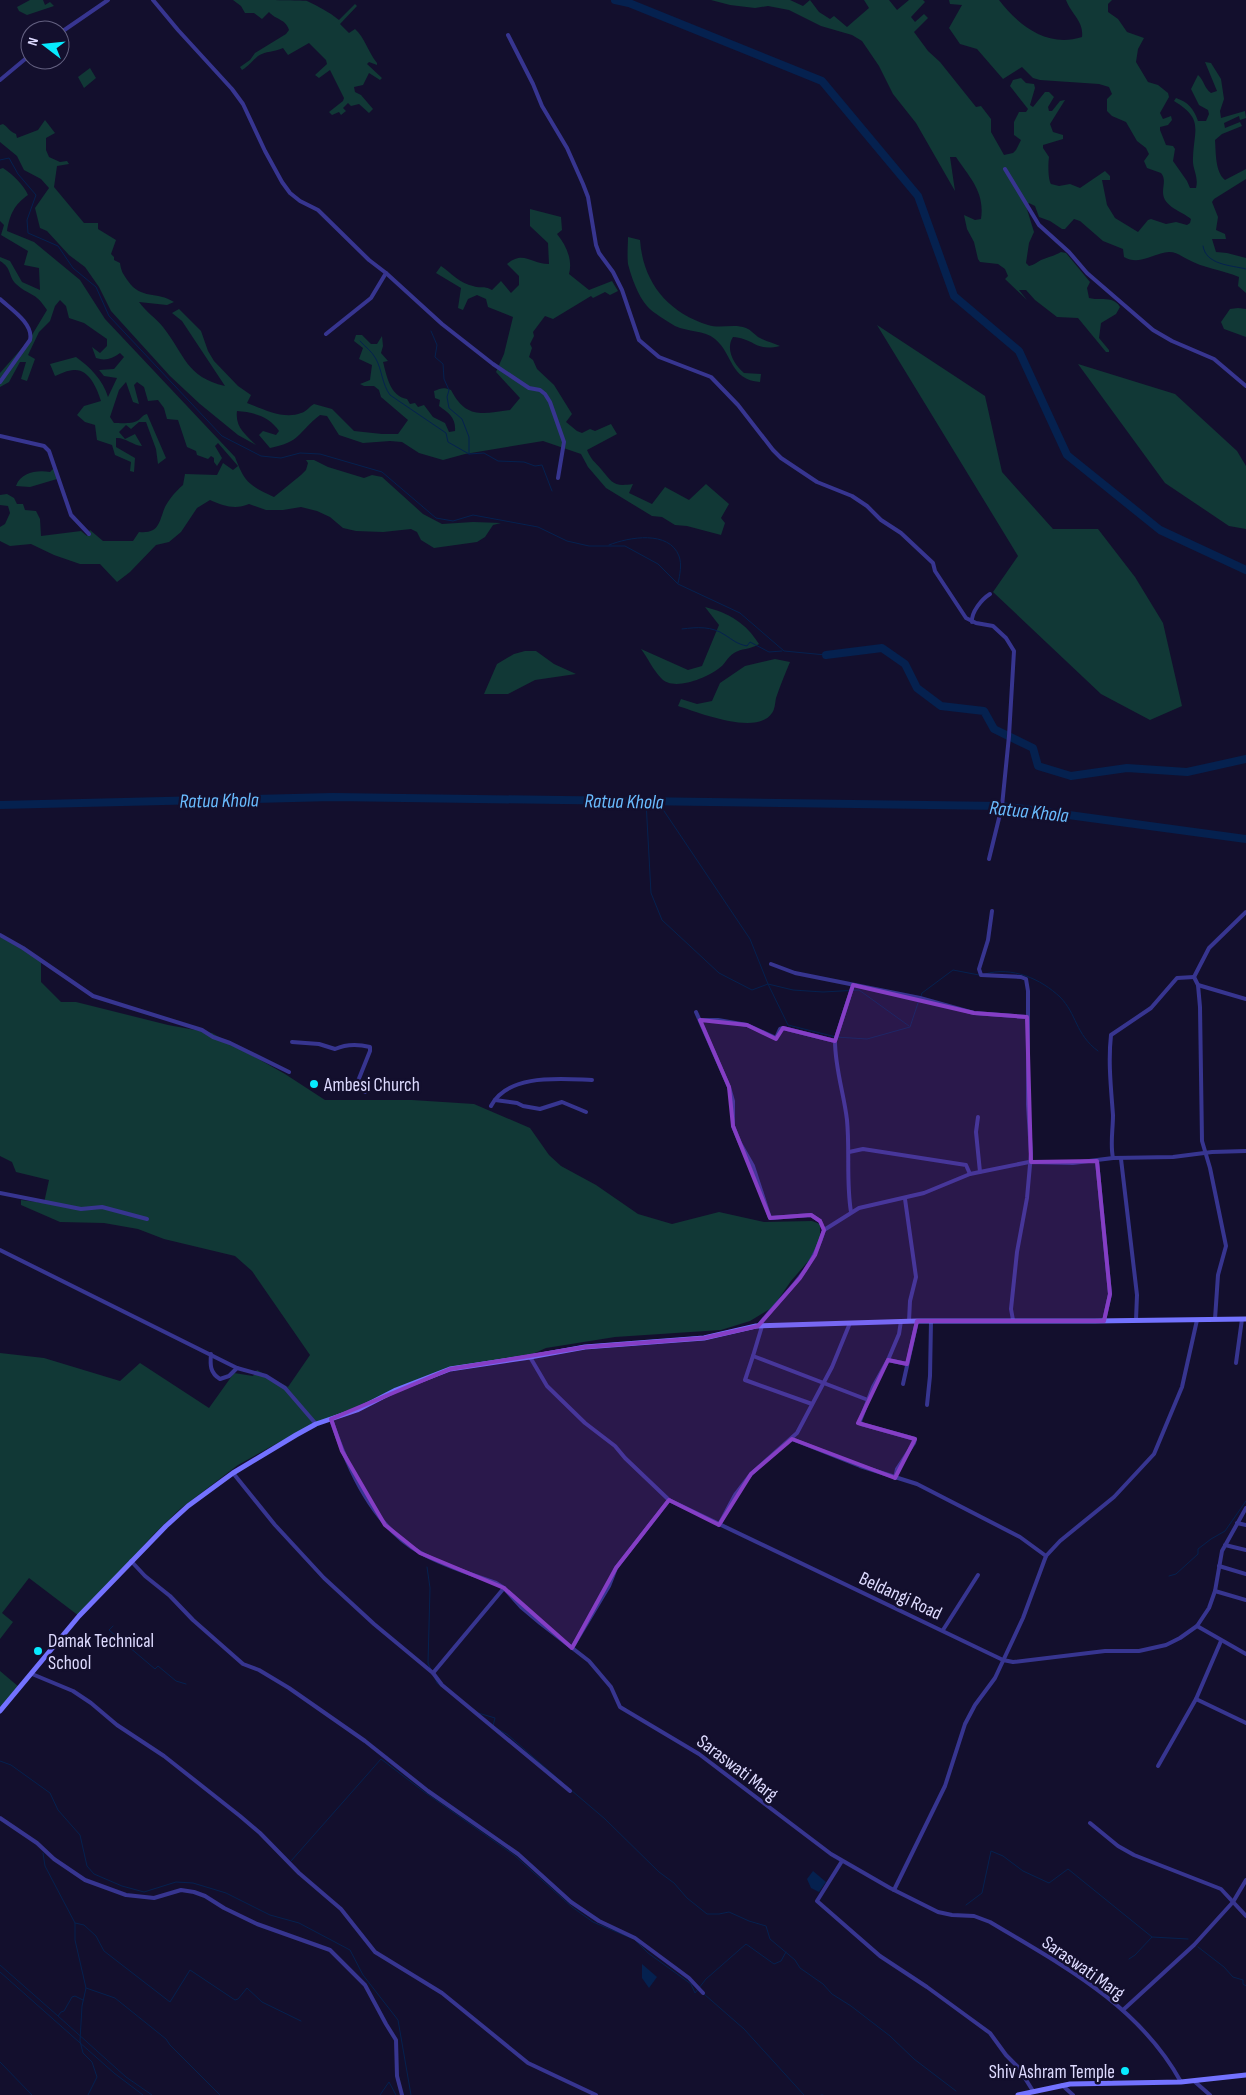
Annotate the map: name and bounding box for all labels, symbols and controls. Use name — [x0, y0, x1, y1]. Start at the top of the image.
north arrow — [20, 20, 70, 70]
text: N — [24, 36, 42, 47]
water label: Ratua Khola — [179, 788, 259, 814]
water label: Ratua Khola — [584, 789, 664, 815]
water label: Ratua Khola — [988, 796, 1070, 828]
place label: Ambesi Church — [323, 1074, 420, 1097]
marker: Ambesi Church — [308, 1078, 320, 1090]
street label: Beldangi Road — [855, 1567, 945, 1626]
place label: Damak Technical School — [48, 1630, 154, 1675]
marker: Damak Technical School — [32, 1645, 44, 1657]
street label: Saraswati Marg — [692, 1730, 783, 1807]
street label: Saraswati Marg — [1037, 1931, 1129, 2005]
place label: Shiv Ashram Temple — [989, 2061, 1115, 2084]
marker: Shiv Ashram Temple — [1119, 2065, 1131, 2077]

